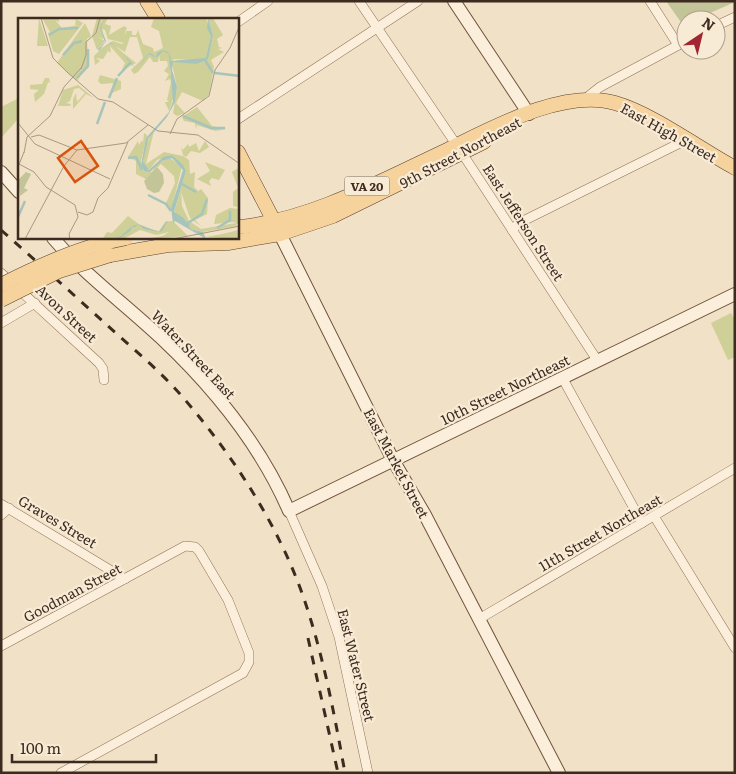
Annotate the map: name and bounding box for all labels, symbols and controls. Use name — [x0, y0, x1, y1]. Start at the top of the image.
north arrow — [676, 10, 726, 60]
text: N — [698, 12, 720, 35]
inset map — [18, 18, 239, 239]
street label: East High Street — [617, 97, 721, 167]
street label: 9th Street Northeast — [396, 111, 525, 193]
street label: East Jefferson Street — [479, 160, 570, 285]
road number: VA 20 — [344, 177, 390, 196]
street label: Avon Street — [32, 279, 102, 347]
street label: Water Street East — [147, 305, 241, 403]
street label: 10th Street Northeast — [437, 349, 573, 429]
street label: East Market Street — [359, 404, 435, 522]
street label: 11th Street Northeast — [535, 488, 665, 575]
street label: Graves Street — [15, 490, 101, 552]
street label: Goodman Street — [19, 558, 125, 626]
street label: East Water Street — [333, 607, 381, 724]
scale bar — [12, 732, 156, 764]
text: 100 m — [20, 736, 61, 759]

